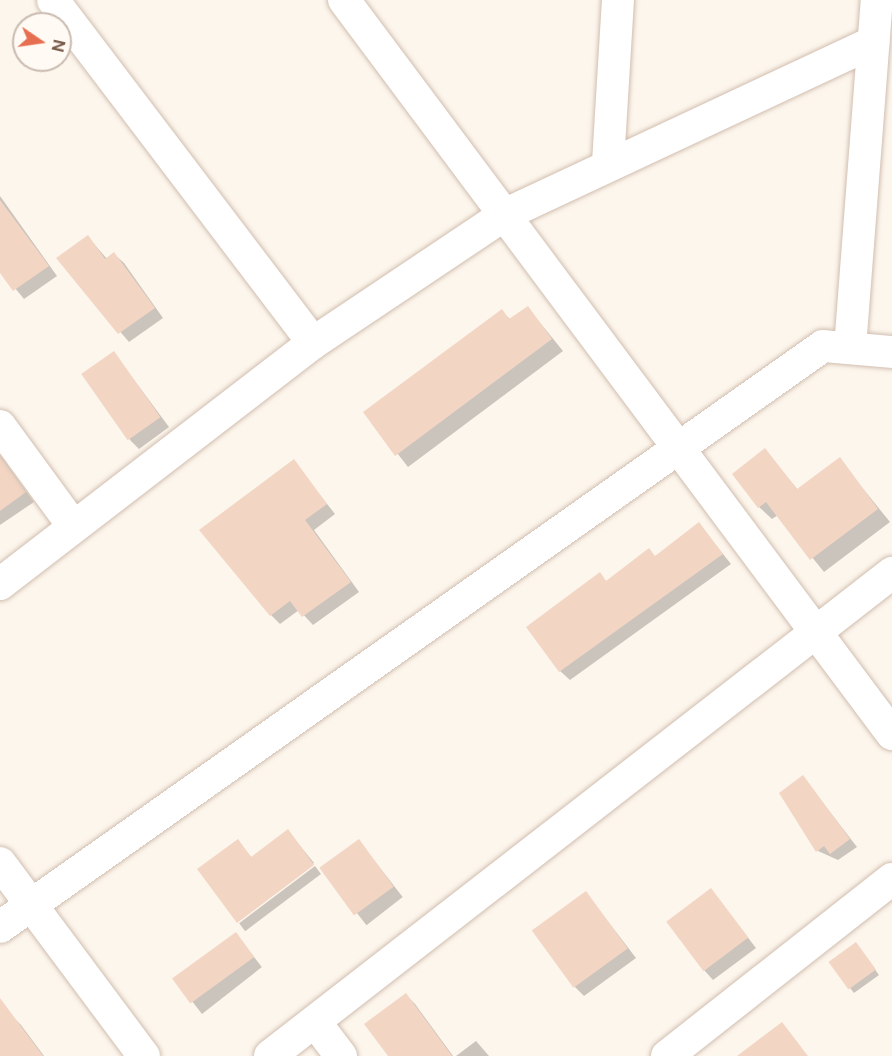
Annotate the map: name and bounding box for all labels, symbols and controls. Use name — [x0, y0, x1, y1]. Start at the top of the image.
north arrow — [12, 12, 72, 72]
text: N — [47, 37, 69, 54]

